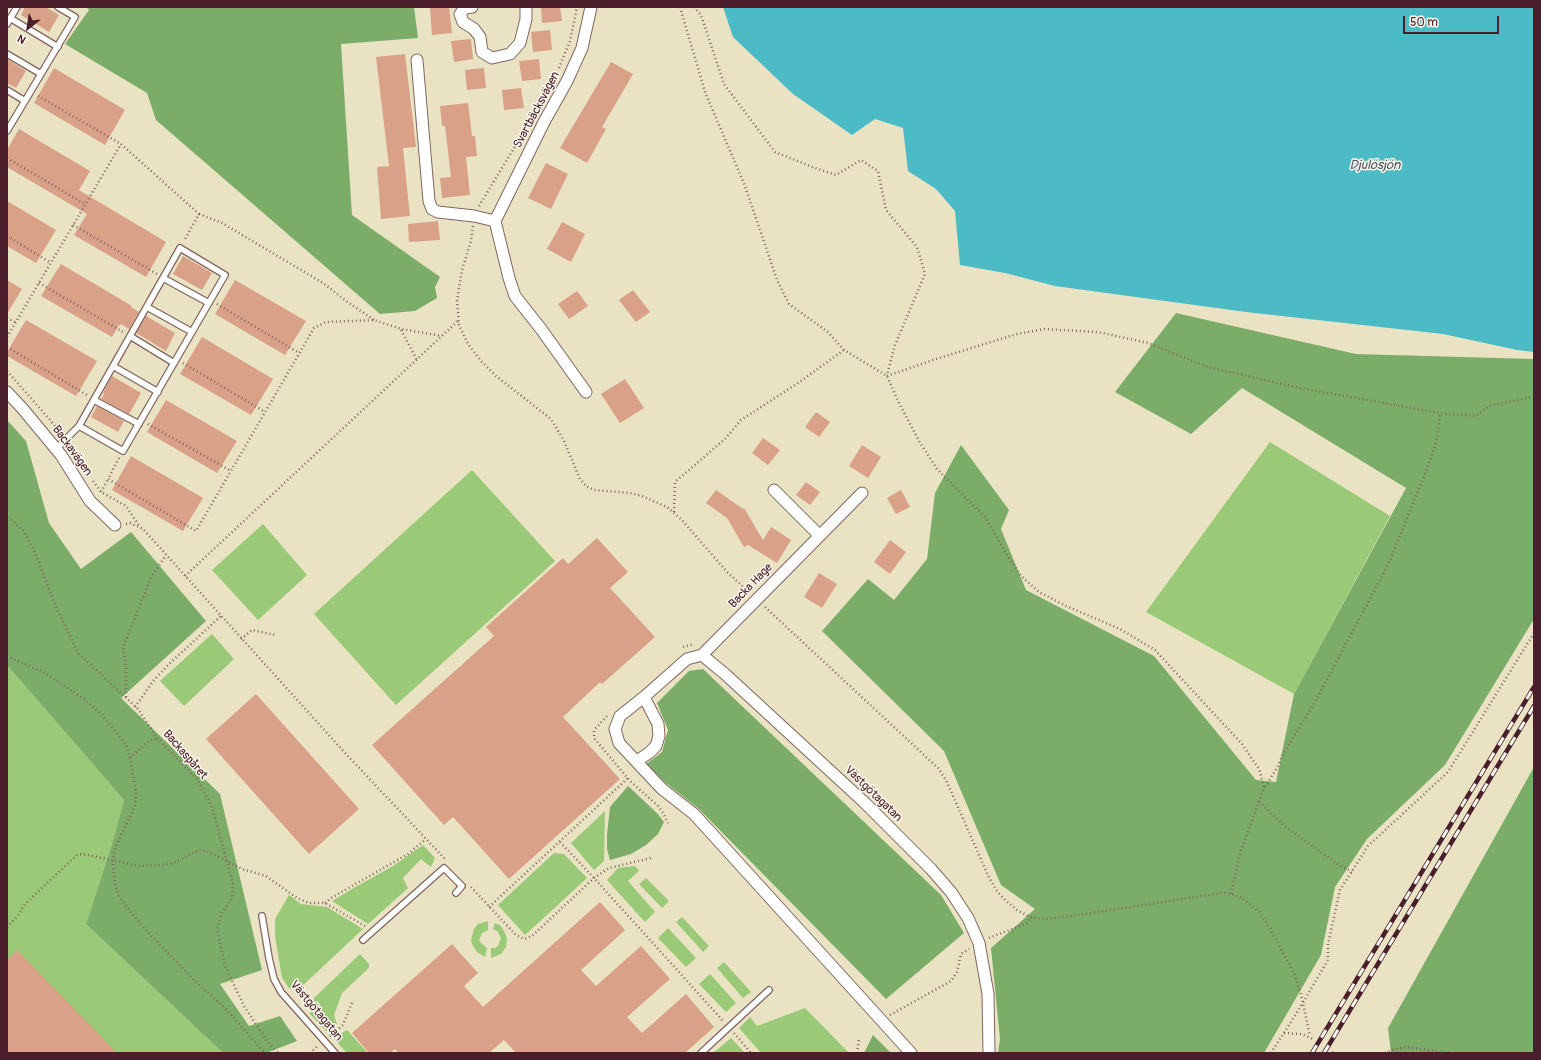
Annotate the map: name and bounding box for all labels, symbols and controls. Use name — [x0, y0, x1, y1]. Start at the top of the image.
north arrow — [8, 8, 48, 48]
scale bar — [1405, 8, 1501, 34]
text: 50 m — [1410, 15, 1438, 30]
text: N — [15, 31, 28, 46]
street label: Svartbäcksvägen — [511, 69, 563, 151]
water label: Djulösjön — [1350, 158, 1400, 174]
street label: Backavägen — [49, 423, 95, 479]
street label: Backa Hage — [726, 561, 776, 611]
street label: Backaspåret — [160, 727, 210, 783]
street label: Västgötagatan — [841, 763, 905, 825]
street label: Västgötagatan — [287, 978, 345, 1044]

